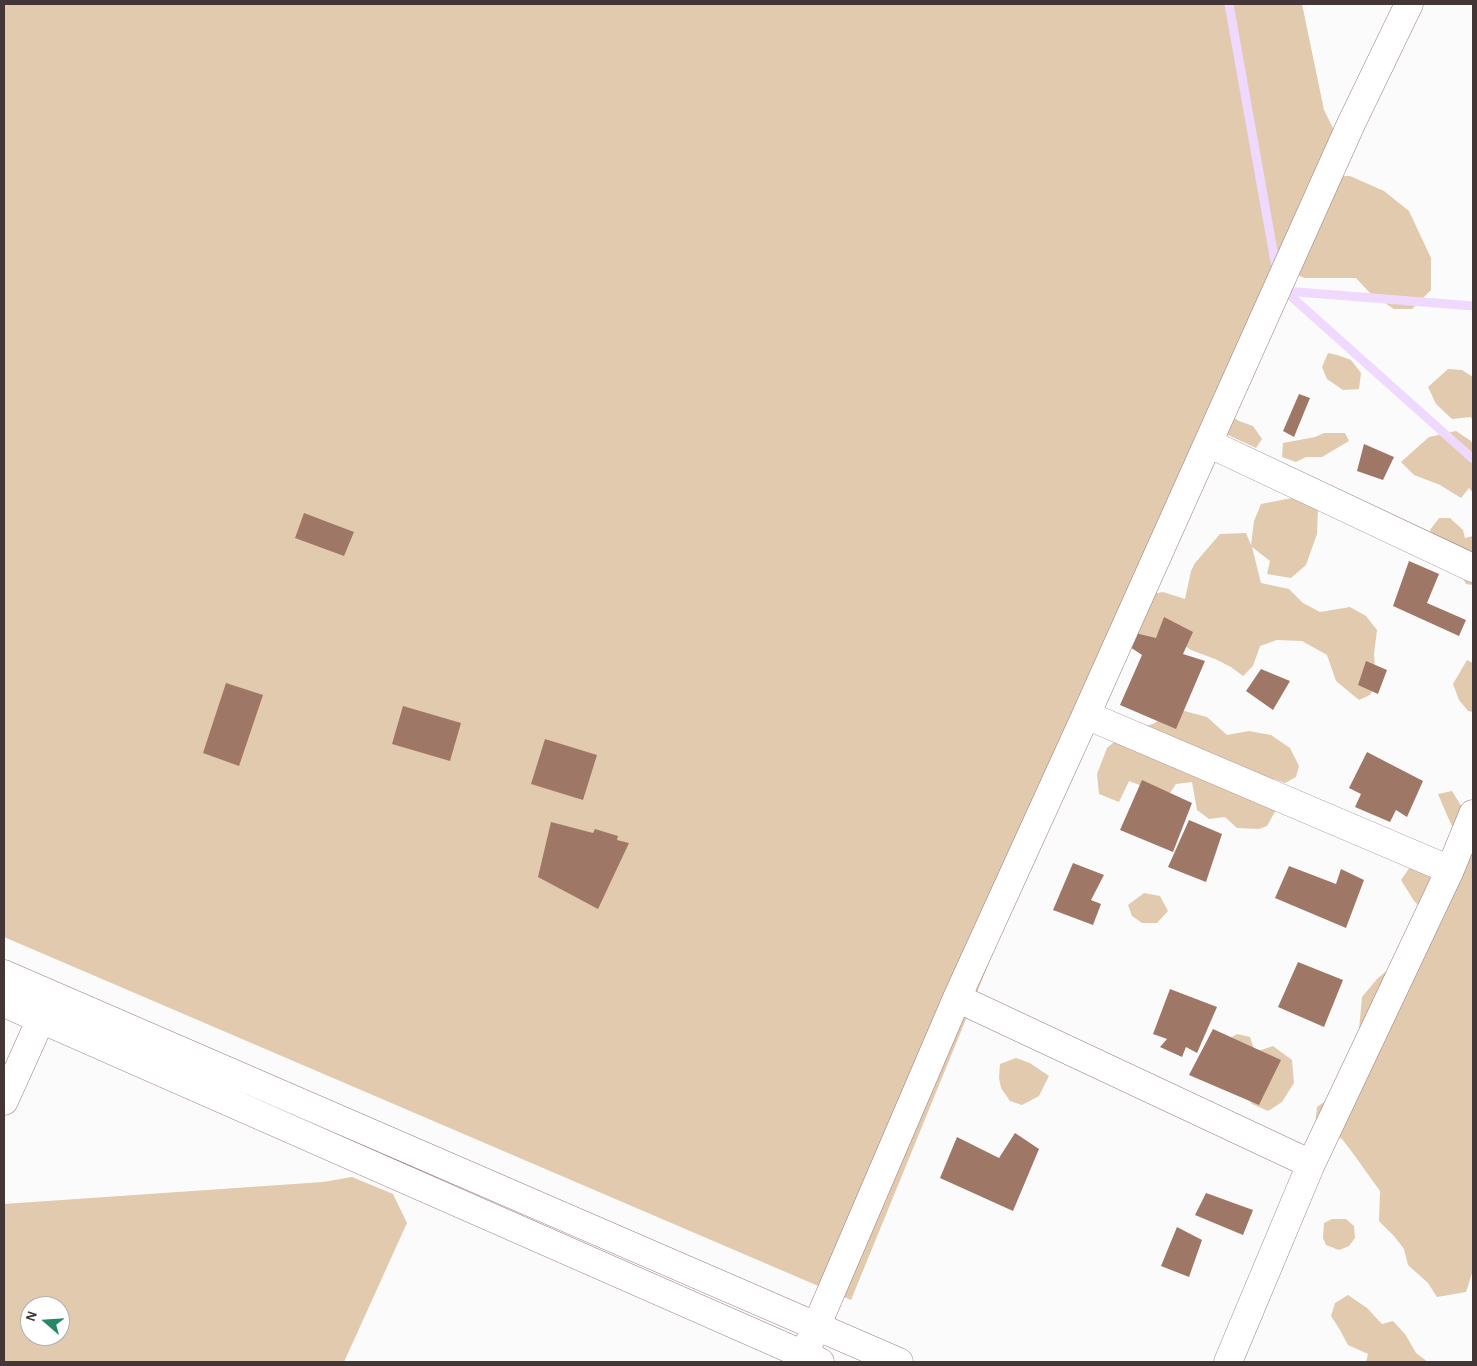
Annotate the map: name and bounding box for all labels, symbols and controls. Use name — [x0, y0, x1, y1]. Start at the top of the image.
north arrow — [20, 1296, 70, 1346]
text: N — [24, 1310, 40, 1323]

